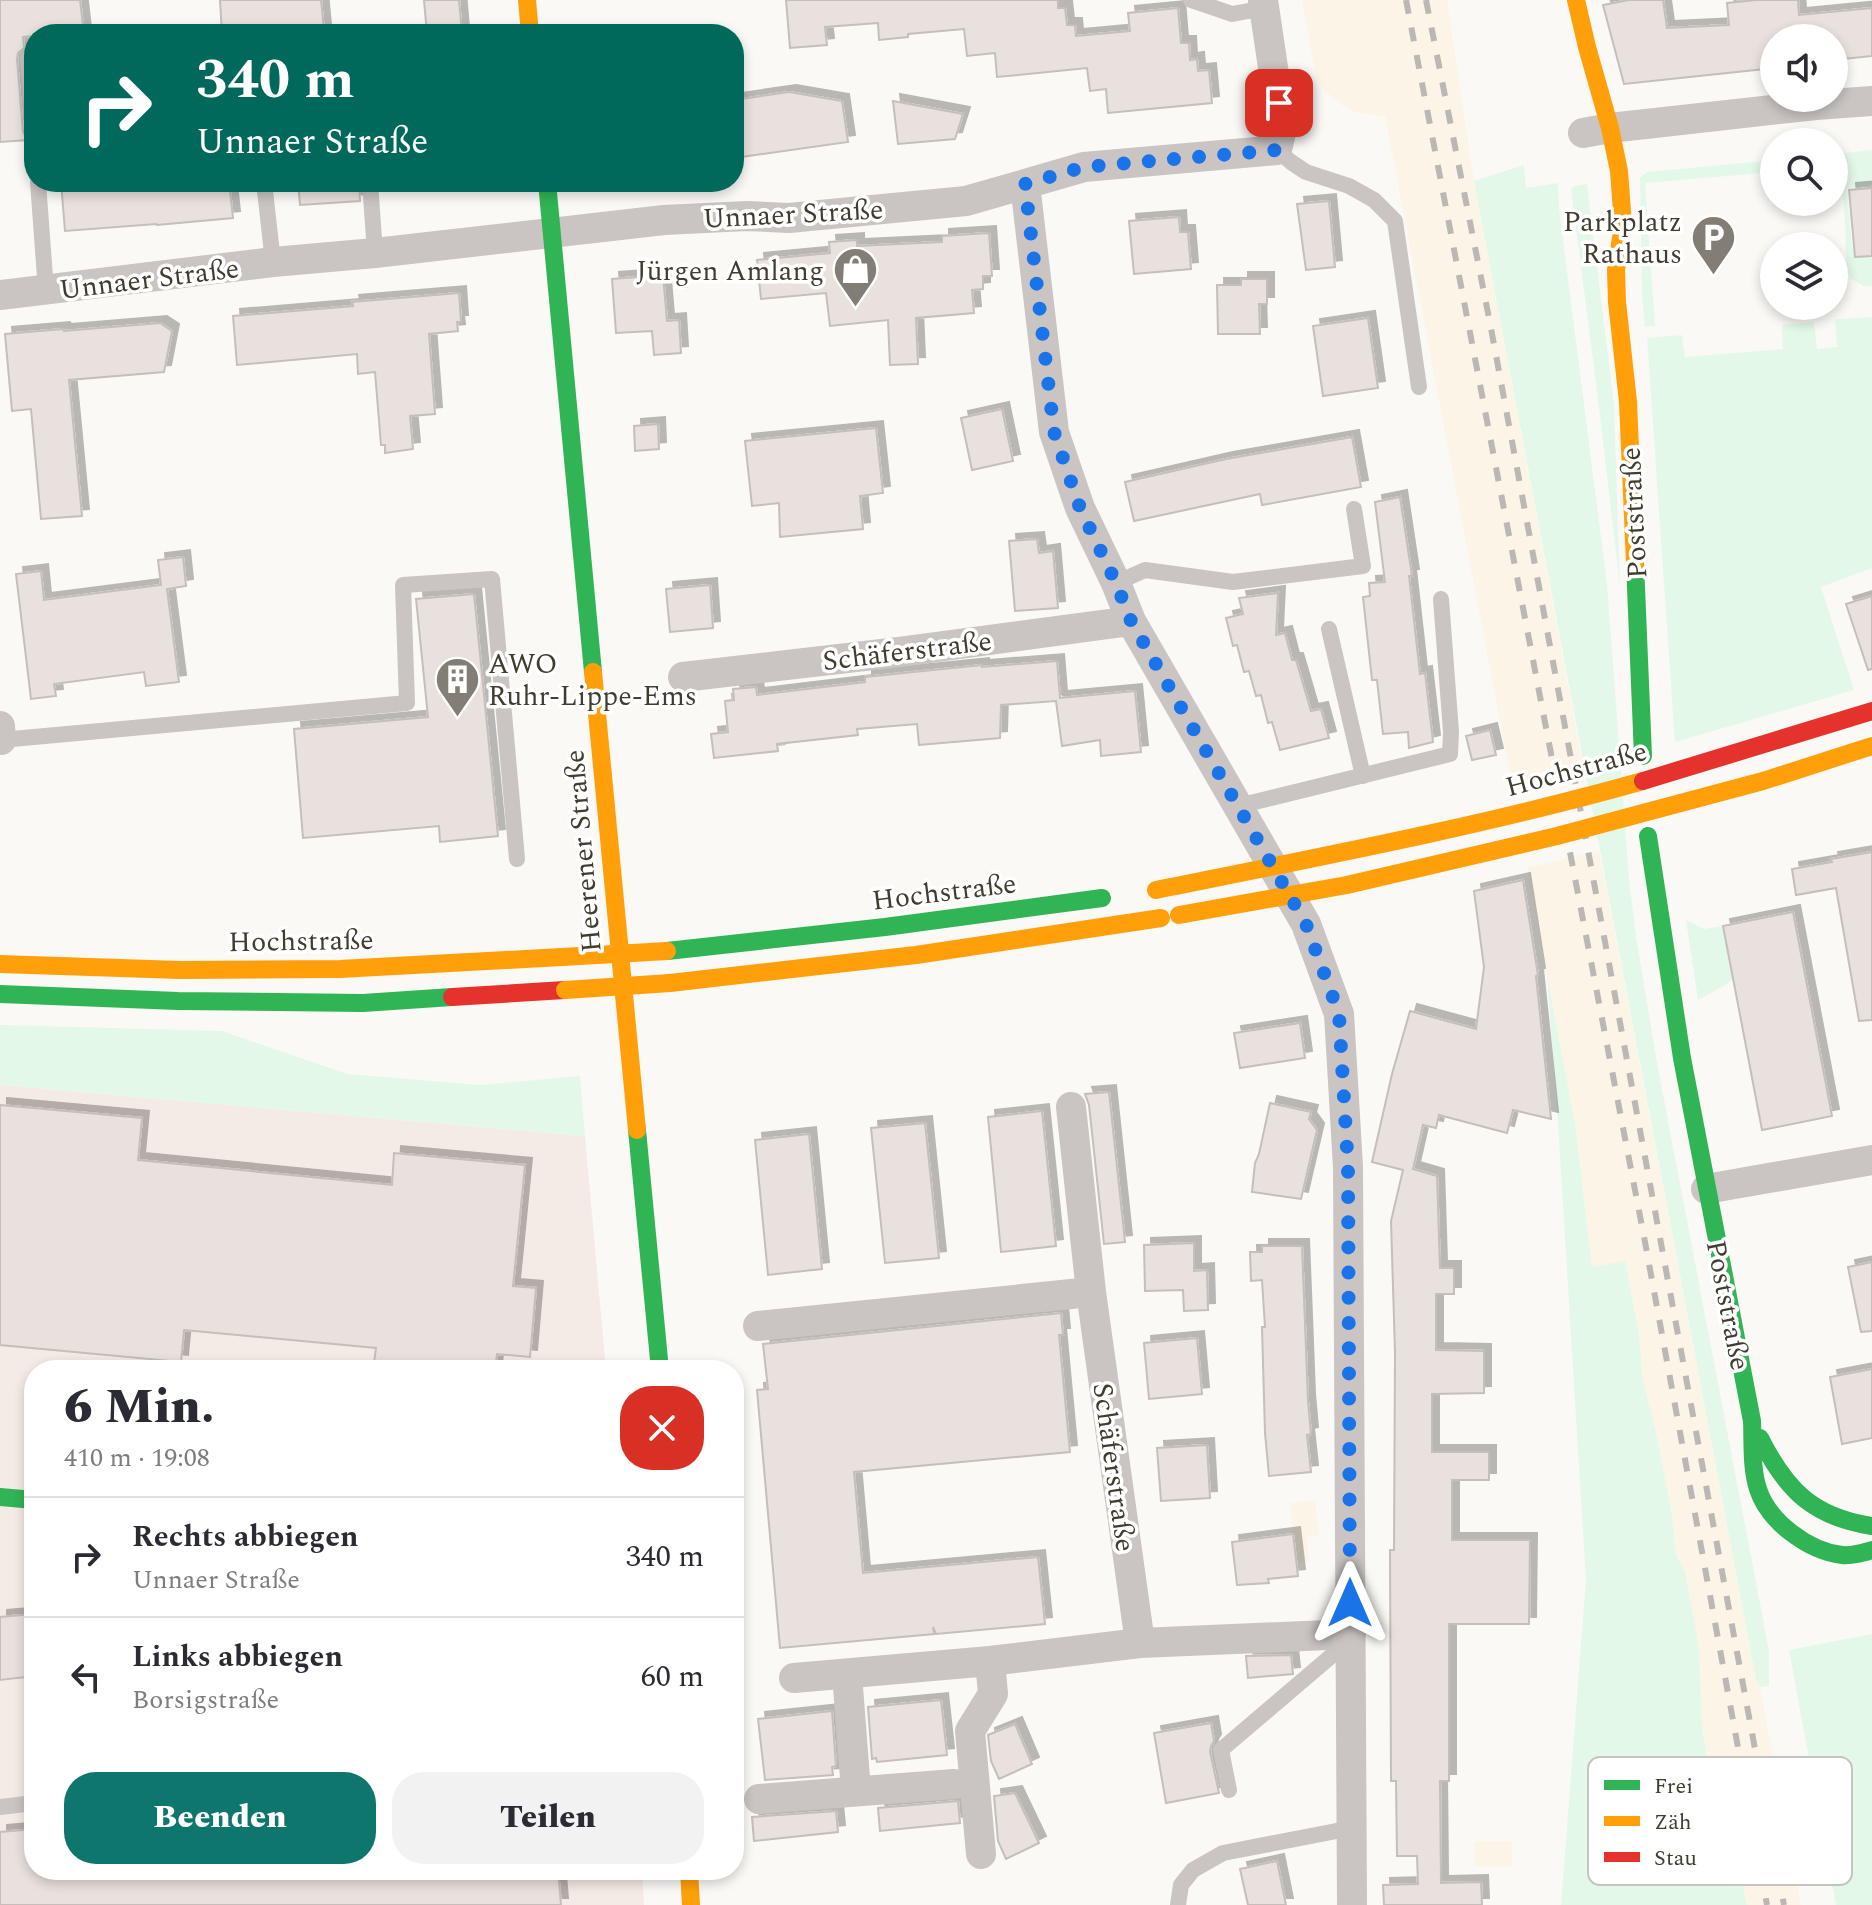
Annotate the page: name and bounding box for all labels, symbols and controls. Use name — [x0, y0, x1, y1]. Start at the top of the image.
map controls — [1760, 24, 1848, 320]
button: sound — [1760, 24, 1848, 112]
text: 340 m — [196, 38, 355, 123]
icon: right — [64, 56, 168, 160]
pin — [1245, 69, 1313, 137]
icon: arrive — [1257, 81, 1301, 125]
text: Unnaer Straße — [196, 115, 428, 170]
button: search — [1760, 128, 1848, 216]
street label: Unnaer Straße — [702, 188, 884, 241]
place label: Parkplatz Rathaus — [1563, 201, 1682, 276]
parking icon: Parkplatz Rathaus — [1689, 213, 1737, 276]
button: layers — [1760, 232, 1848, 320]
shop icon: Jürgen Amlang — [831, 246, 879, 309]
street label: Unnaer Straße — [57, 247, 242, 312]
place label: Jürgen Amlang — [636, 250, 824, 293]
street label: Poststraße — [1610, 446, 1659, 580]
street label: Schäferstraße — [820, 620, 994, 683]
place label: AWO Ruhr-Lippe-Ems — [488, 643, 697, 718]
building icon: AWO Ruhr-Lippe-Ems — [433, 655, 481, 718]
street label: Hochstraße — [1501, 730, 1652, 809]
street label: Heerener Straße — [553, 748, 614, 954]
street label: Hochstraße — [870, 862, 1019, 923]
street label: Hochstraße — [228, 919, 374, 964]
street label: Poststraße — [1694, 1237, 1761, 1374]
text: 6 Min. — [64, 1371, 215, 1444]
street label: Schäferstraße — [1080, 1380, 1147, 1554]
button: close — [620, 1386, 704, 1470]
text: 410 m · 19:08 — [64, 1438, 210, 1478]
text: Rechts abbiegen — [132, 1514, 359, 1560]
text: 340 m — [626, 1534, 704, 1580]
icon: right — [64, 1535, 108, 1579]
text: Unnaer Straße — [132, 1560, 300, 1600]
position arrow — [1308, 1561, 1392, 1645]
text: Links abbiegen — [132, 1634, 343, 1680]
text: 60 m — [641, 1654, 704, 1700]
icon: left — [64, 1655, 108, 1699]
text: Borsigstraße — [132, 1680, 279, 1720]
legend — [1588, 1757, 1852, 1885]
text: Frei — [1654, 1770, 1693, 1803]
button: Beenden — [64, 1772, 376, 1864]
button: Teilen — [392, 1772, 704, 1864]
text: Zäh — [1654, 1806, 1692, 1839]
text: Stau — [1654, 1842, 1697, 1875]

